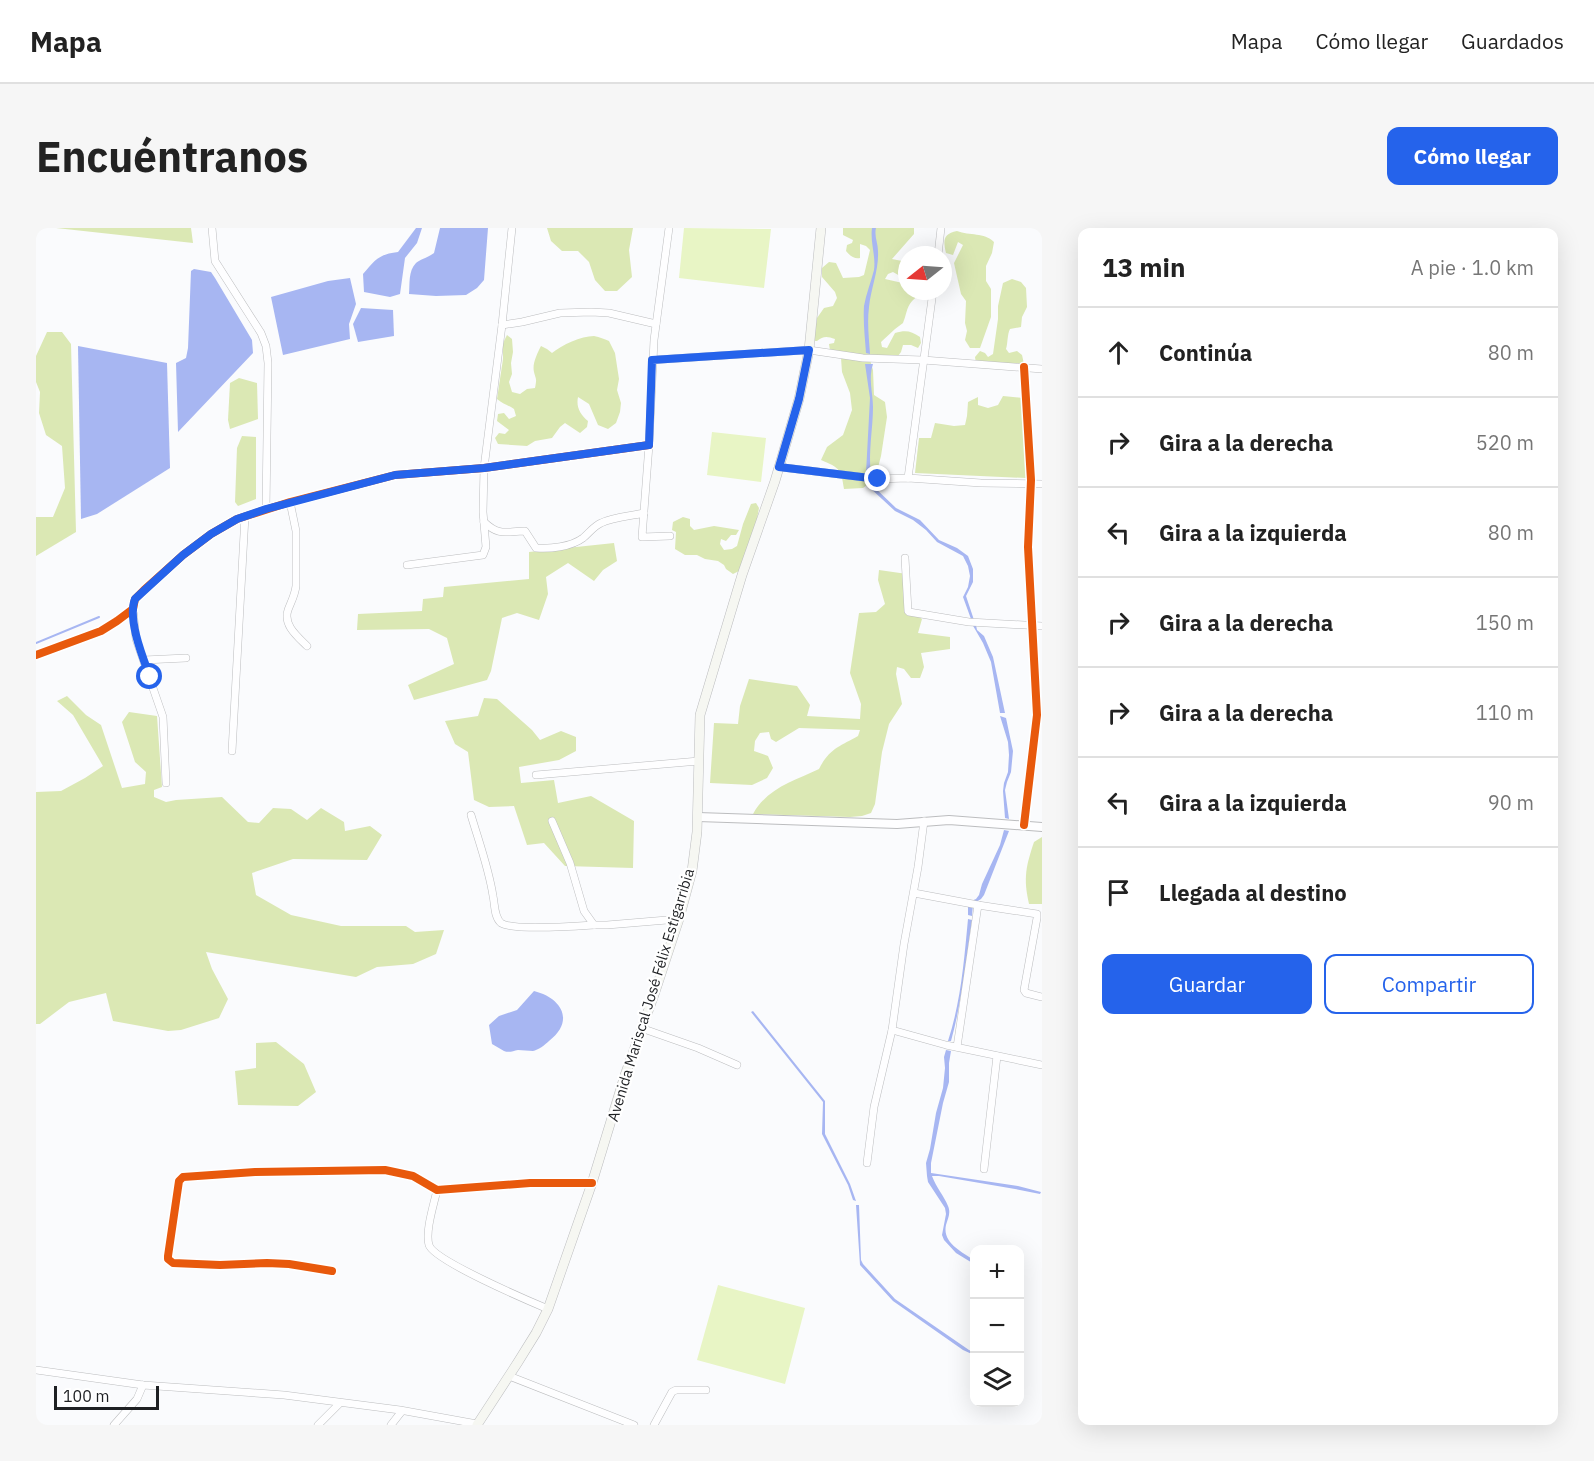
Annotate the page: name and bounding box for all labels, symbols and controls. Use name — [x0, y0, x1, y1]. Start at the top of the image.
text: Mapa — [30, 23, 102, 60]
text: Mapa — [1231, 27, 1282, 55]
text: Cómo llegar — [1315, 27, 1428, 55]
text: Guardados — [1461, 27, 1564, 55]
button: Cómo llegar — [1387, 127, 1558, 185]
text: Encuéntranos — [36, 129, 308, 184]
north arrow — [898, 246, 952, 300]
text: 13 min — [1102, 250, 1186, 284]
text: A pie · 1.0 km — [1411, 254, 1534, 281]
icon: ahead — [1102, 336, 1135, 369]
text: Continúa — [1159, 338, 1252, 367]
text: 80 m — [1488, 339, 1534, 366]
icon: right — [1102, 426, 1135, 459]
text: Gira a la derecha — [1159, 428, 1333, 457]
text: 520 m — [1476, 429, 1534, 456]
route end — [864, 465, 890, 491]
icon: left — [1102, 516, 1135, 549]
text: Gira a la izquierda — [1159, 518, 1347, 547]
text: 80 m — [1488, 519, 1534, 546]
icon: right — [1102, 606, 1135, 639]
text: Gira a la derecha — [1159, 608, 1333, 637]
text: 150 m — [1476, 609, 1534, 636]
route start — [136, 663, 162, 689]
icon: right — [1102, 696, 1135, 729]
text: Gira a la derecha — [1159, 698, 1333, 727]
text: 110 m — [1476, 699, 1534, 726]
icon: left — [1102, 786, 1135, 819]
text: Gira a la izquierda — [1159, 788, 1347, 817]
text: 90 m — [1488, 789, 1534, 816]
street label: Avenida Mariscal José Félix Estigarribia — [603, 866, 698, 1124]
icon: arrive — [1102, 876, 1135, 909]
text: Llegada al destino — [1159, 878, 1347, 907]
button: Guardar — [1102, 954, 1312, 1014]
button: Compartir — [1324, 954, 1534, 1014]
map controls — [970, 1245, 1024, 1407]
button: + — [970, 1245, 1024, 1299]
button: − — [970, 1299, 1024, 1353]
button: layers — [970, 1353, 1024, 1407]
scale bar — [54, 1383, 159, 1410]
text: 100 m — [63, 1386, 110, 1406]

